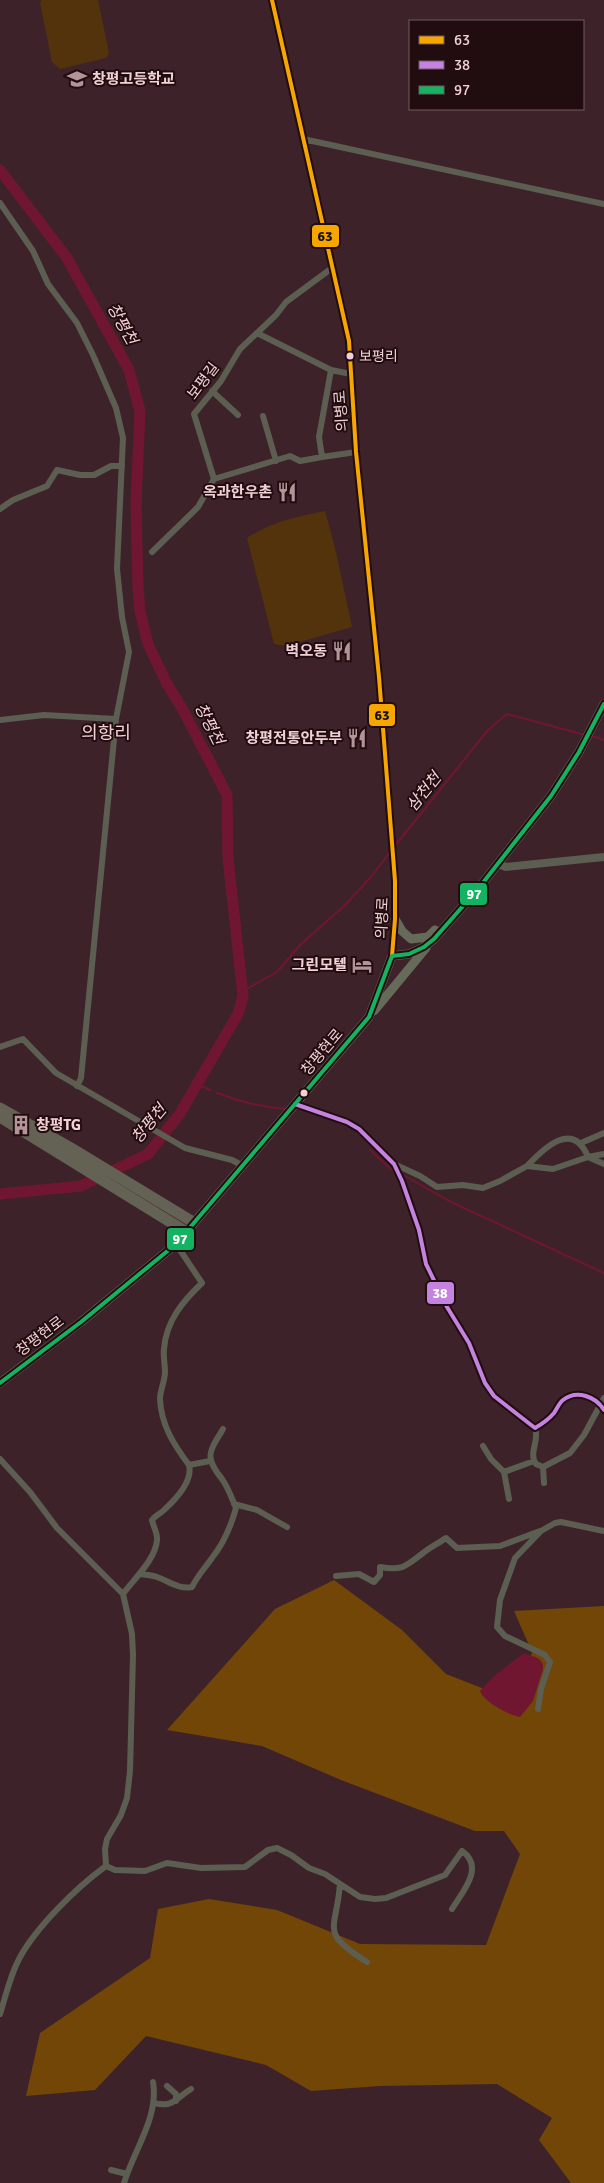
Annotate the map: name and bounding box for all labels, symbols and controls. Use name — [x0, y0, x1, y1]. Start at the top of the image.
legend — [409, 20, 584, 110]
text: 63 — [454, 31, 470, 49]
text: 38 — [454, 56, 470, 74]
school or university icon: 창평고등학교 — [66, 68, 88, 90]
place label: 창평고등학교 — [92, 70, 175, 88]
text: 97 — [454, 81, 470, 99]
line badge: 63 — [311, 224, 340, 248]
text: 63 — [317, 228, 333, 245]
water label: 창평천 — [103, 300, 143, 350]
place label: 보평리 — [359, 348, 398, 365]
marker: 보평리 — [345, 351, 355, 361]
street label: 보평길 — [183, 359, 223, 403]
street label: 의병로 — [331, 390, 351, 432]
restaurant icon: 옥과한우촌 — [276, 481, 298, 503]
place label: 옥과한우촌 — [203, 483, 272, 501]
restaurant icon: 벽오동 — [331, 640, 353, 662]
place label: 벽오동 — [286, 642, 327, 660]
water label: 창평천 — [190, 700, 229, 750]
line badge: 63 — [368, 703, 396, 727]
text: 63 — [374, 707, 390, 724]
district label: 의항리 — [81, 722, 131, 744]
restaurant icon: 창평전통안두부 — [346, 727, 368, 749]
place label: 창평전통안두부 — [245, 729, 342, 747]
water label: 삼천천 — [402, 767, 447, 815]
line badge: 97 — [459, 882, 488, 906]
text: 97 — [466, 886, 482, 903]
street label: 의병로 — [372, 897, 392, 939]
hotel icon: 그린모텔 — [351, 954, 373, 976]
place label: 그린모텔 — [292, 956, 347, 974]
street label: 창평현로 — [297, 1025, 347, 1079]
unlabelled marker — [299, 1088, 309, 1098]
water label: 창평천 — [127, 1099, 172, 1147]
building icon: 창평TG — [10, 1114, 32, 1136]
place label: 창평TG — [36, 1116, 81, 1134]
line badge: 97 — [166, 1227, 195, 1251]
text: 97 — [172, 1231, 188, 1248]
line badge: 38 — [426, 1281, 455, 1305]
text: 38 — [432, 1285, 448, 1302]
street label: 창평현로 — [13, 1312, 67, 1360]

